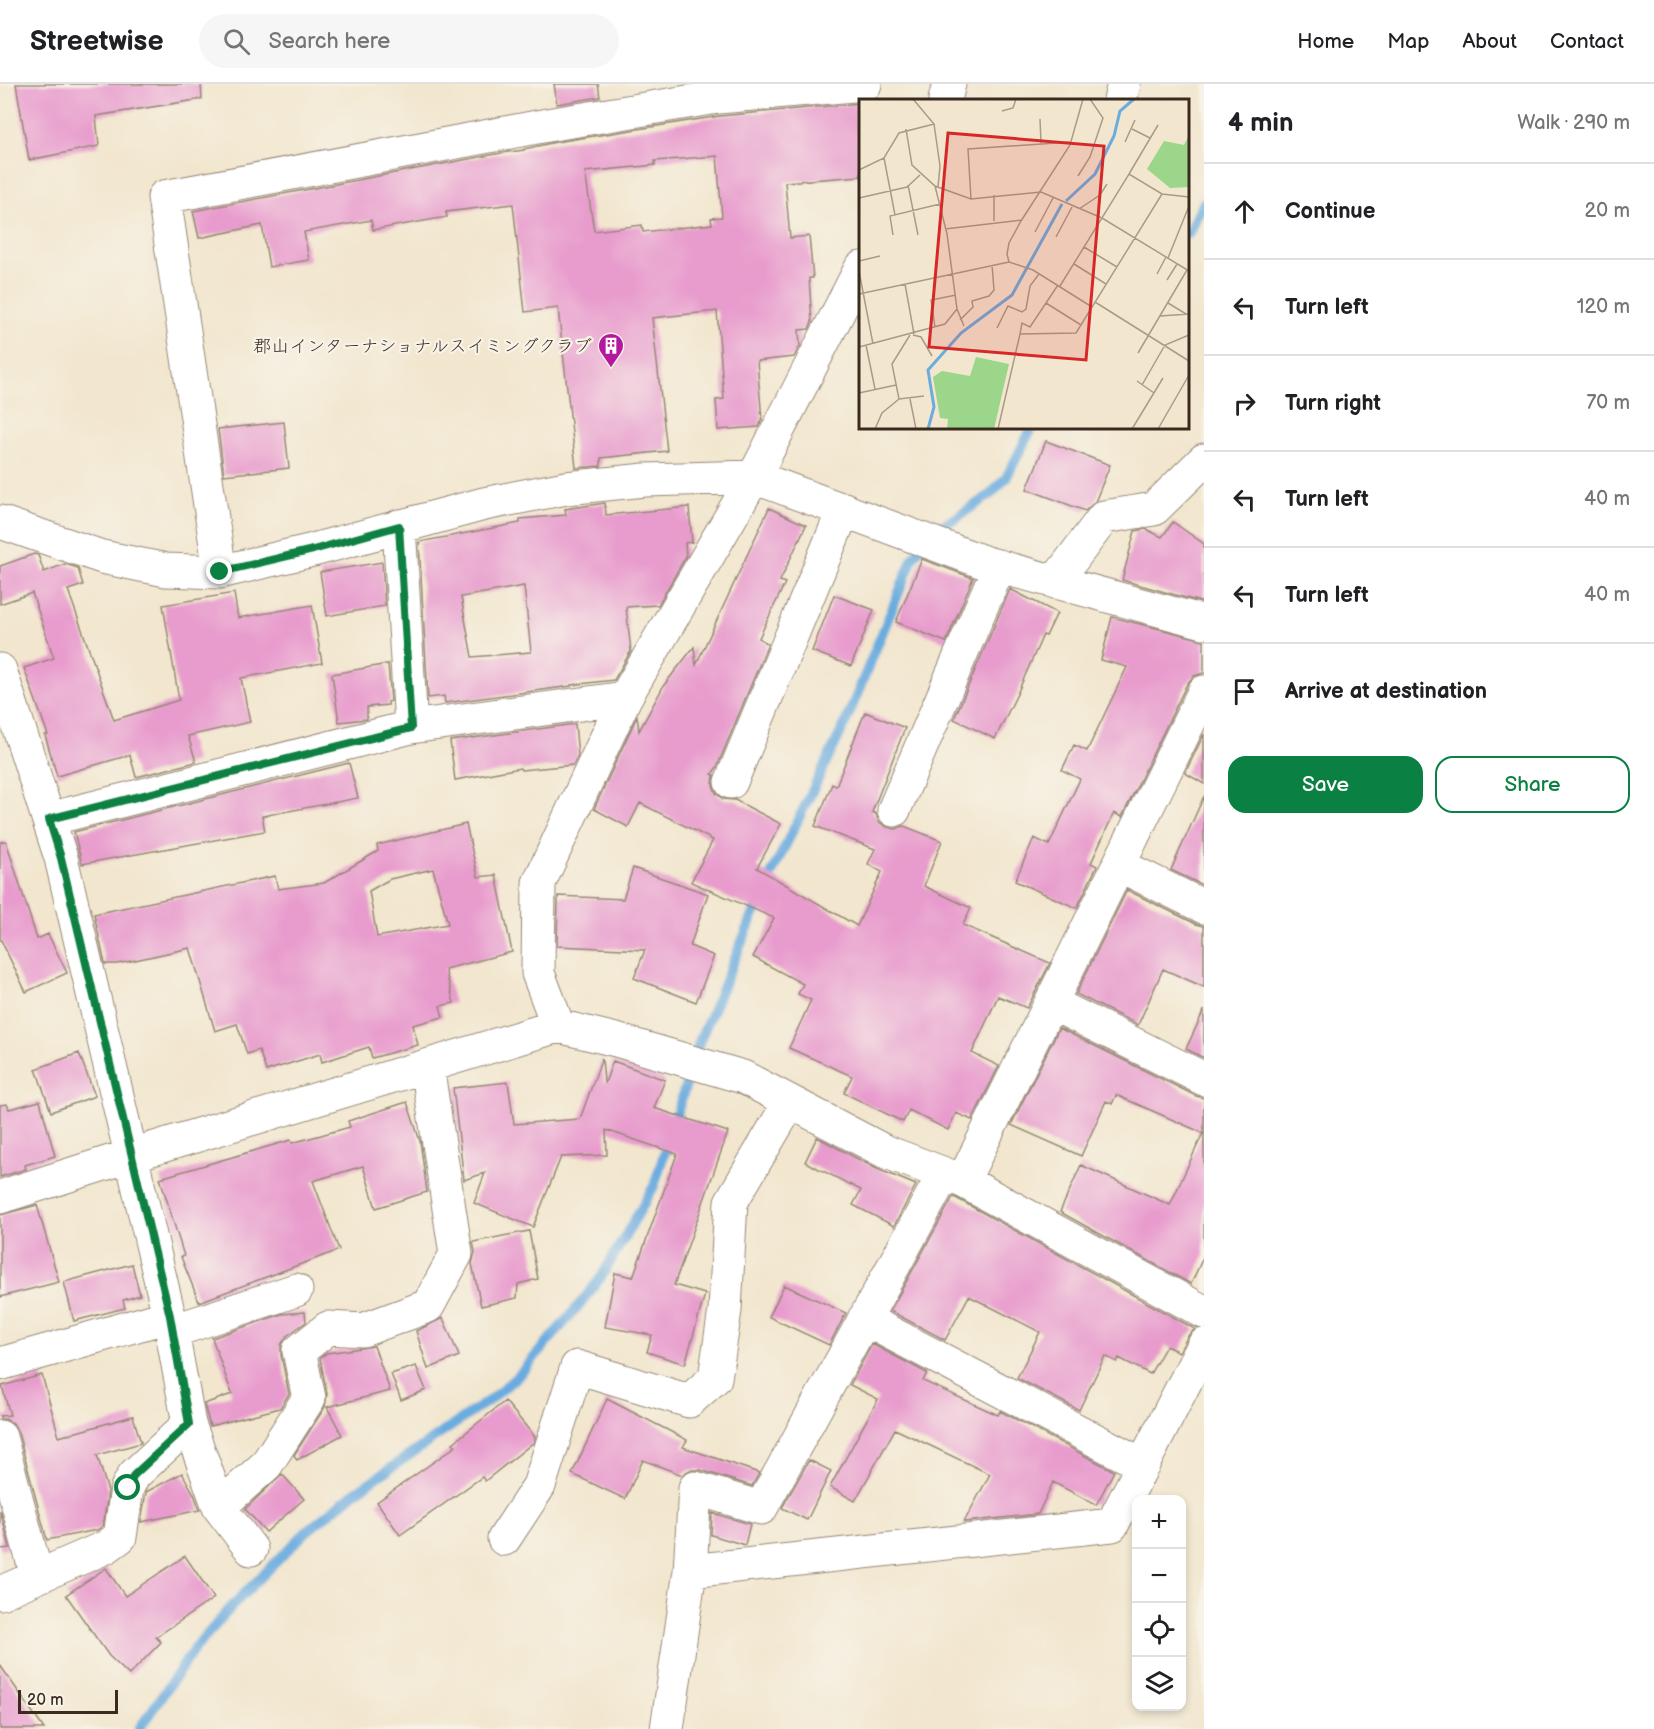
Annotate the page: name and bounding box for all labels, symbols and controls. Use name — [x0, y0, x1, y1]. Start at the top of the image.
search box — [199, 14, 619, 68]
text: Streetwise — [30, 25, 163, 58]
icon: search — [220, 25, 253, 58]
text: Search here — [268, 28, 390, 55]
text: Home — [1297, 29, 1354, 54]
text: Map — [1387, 29, 1429, 54]
text: About — [1462, 29, 1517, 54]
text: Contact — [1550, 29, 1624, 54]
inset map — [859, 99, 1189, 429]
text: 4 min — [1228, 108, 1293, 139]
text: Walk · 290 m — [1517, 111, 1630, 135]
icon: ahead — [1228, 195, 1261, 228]
text: Continue — [1285, 198, 1375, 225]
text: 20 m — [1585, 199, 1630, 223]
icon: left — [1228, 291, 1261, 324]
text: Turn left — [1285, 294, 1369, 321]
text: 120 m — [1577, 295, 1630, 319]
building icon: 郡山インターナショナルスイミングクラブ — [596, 331, 626, 369]
place label: 郡山インターナショナルスイミングクラブ — [253, 336, 592, 357]
icon: right — [1228, 387, 1261, 420]
text: Turn right — [1285, 390, 1381, 417]
text: 70 m — [1586, 391, 1630, 415]
icon: left — [1228, 483, 1261, 516]
text: Turn left — [1285, 486, 1369, 513]
text: 40 m — [1584, 487, 1630, 511]
route end — [206, 558, 232, 584]
icon: left — [1228, 579, 1261, 612]
text: Turn left — [1285, 582, 1369, 609]
text: 40 m — [1584, 583, 1630, 607]
icon: arrive — [1228, 675, 1261, 708]
text: Arrive at destination — [1285, 678, 1487, 705]
button: Save — [1228, 756, 1423, 813]
button: Share — [1435, 756, 1630, 813]
route start — [114, 1474, 140, 1500]
map controls — [1132, 1495, 1186, 1711]
button: + — [1132, 1495, 1186, 1549]
button: − — [1132, 1549, 1186, 1603]
button: locate — [1132, 1603, 1186, 1657]
button: layers — [1132, 1657, 1186, 1711]
scale bar — [18, 1687, 118, 1714]
text: 20 m — [27, 1691, 63, 1710]

